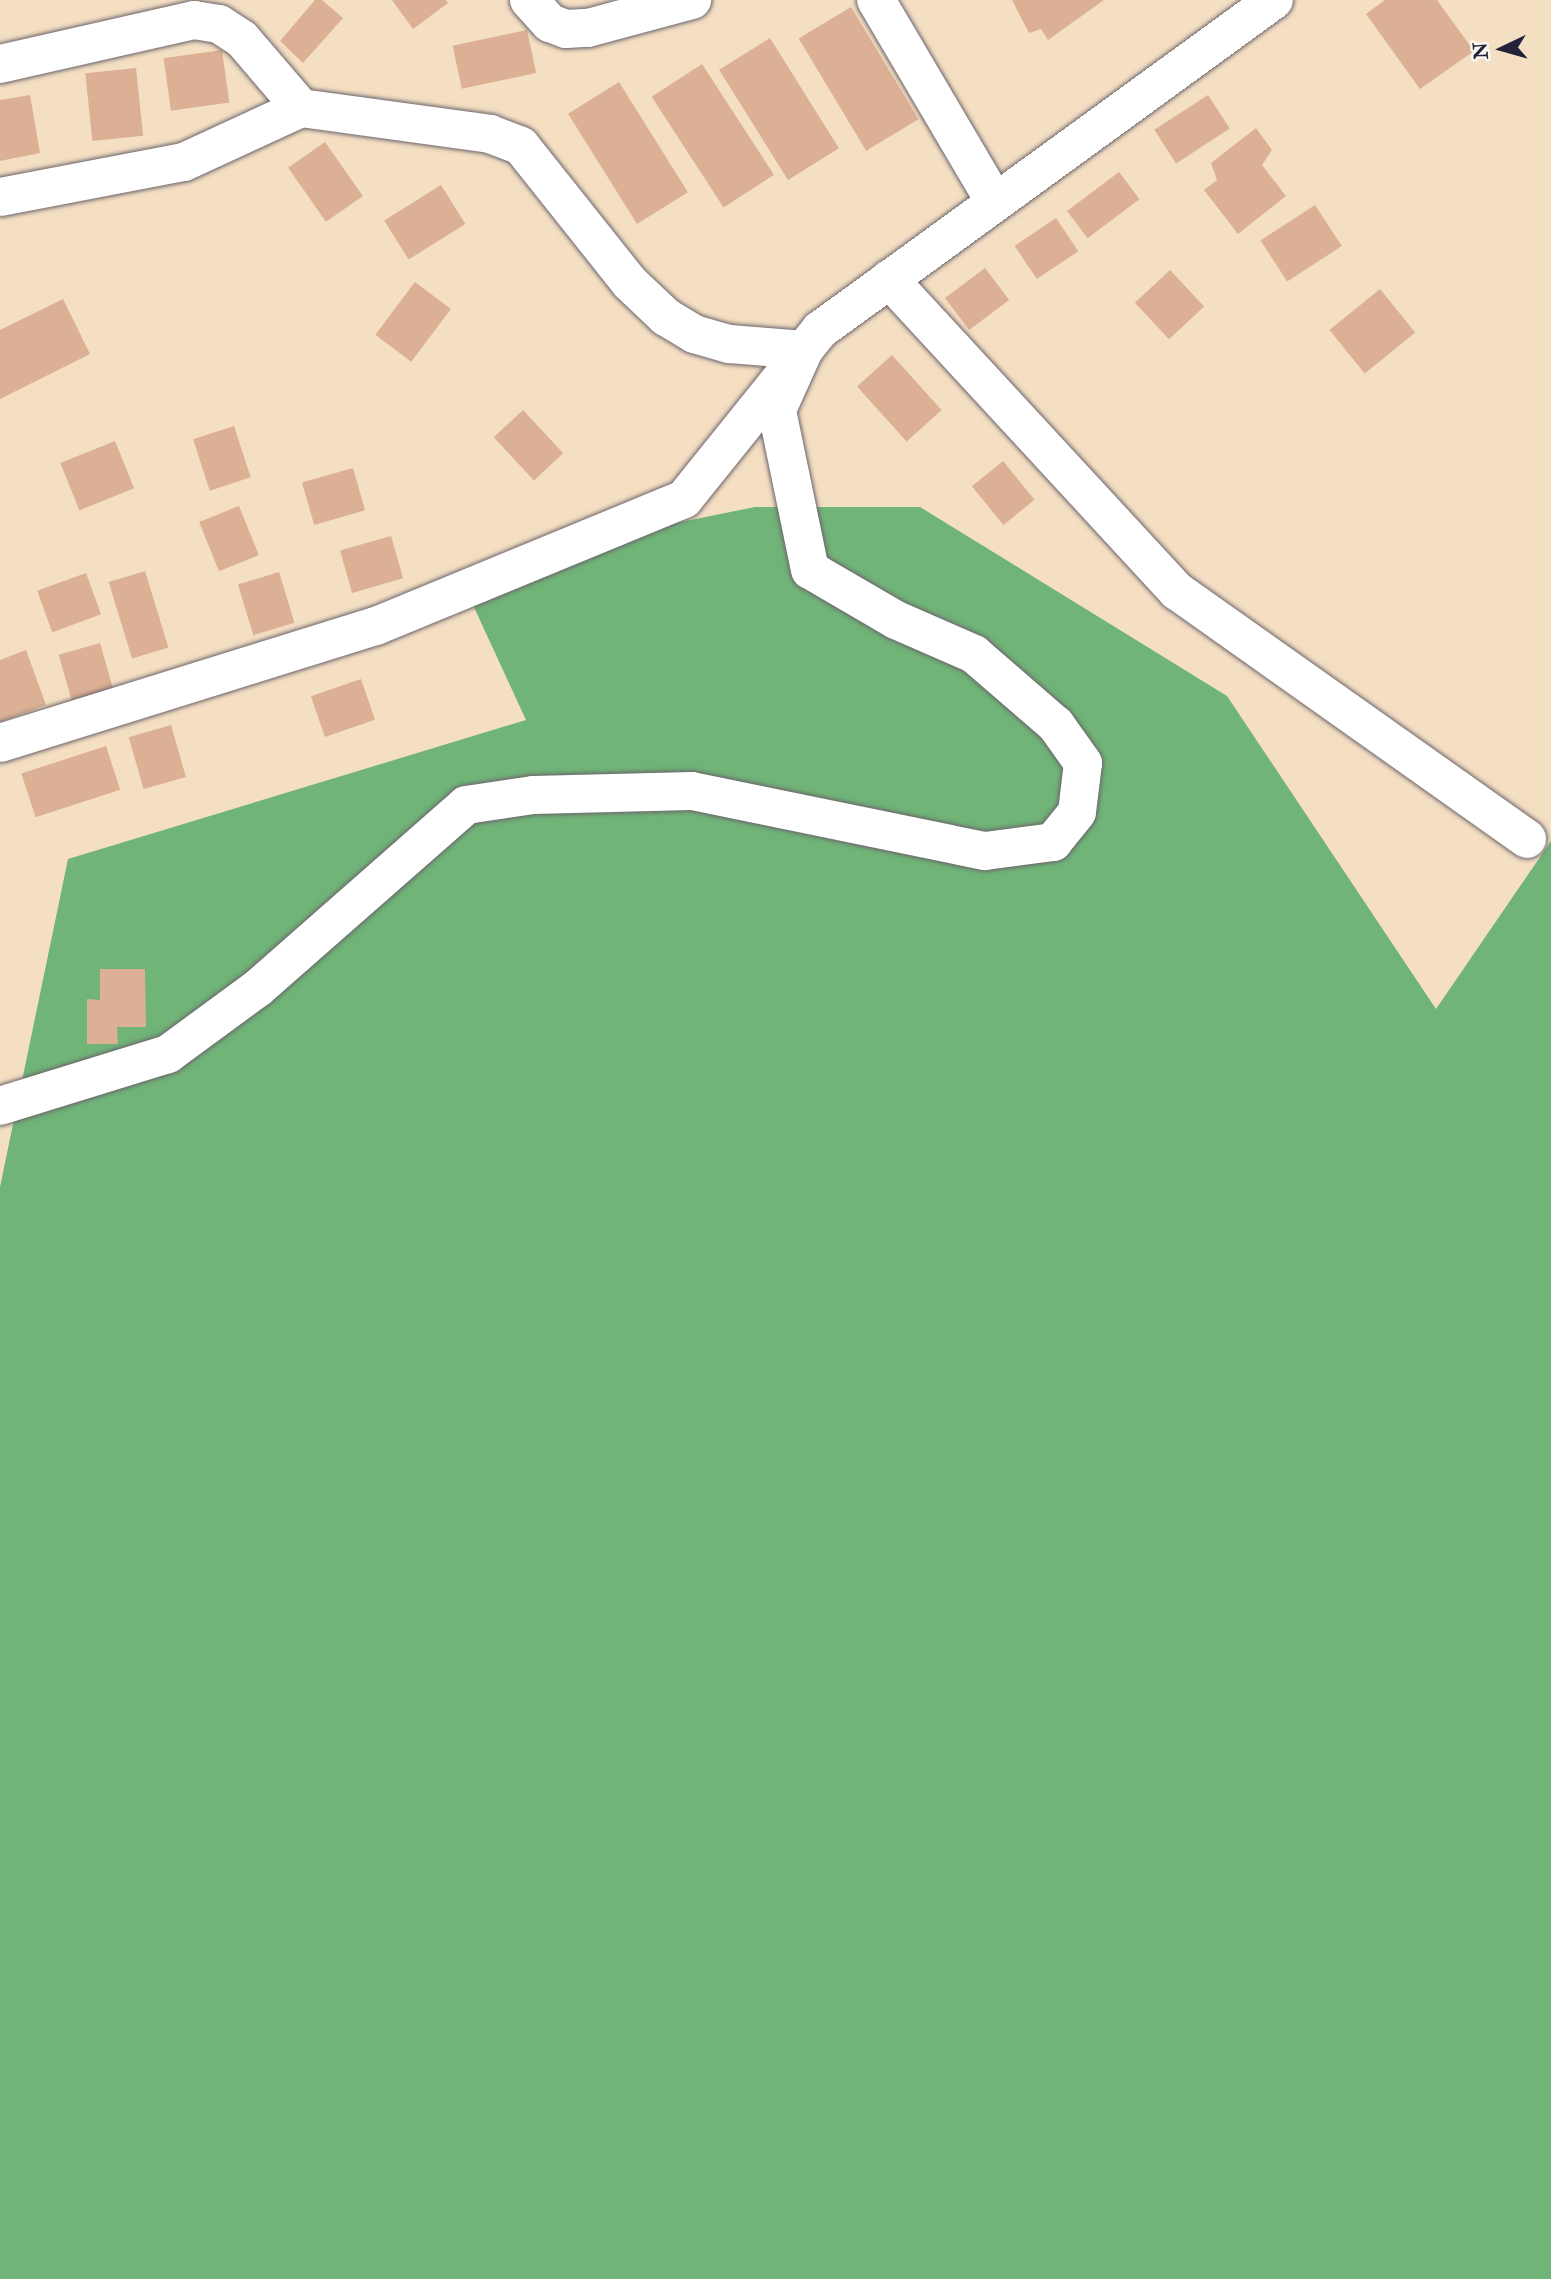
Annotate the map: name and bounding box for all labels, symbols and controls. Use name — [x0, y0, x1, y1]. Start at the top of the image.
north arrow — [1467, 14, 1537, 84]
text: N — [1468, 41, 1494, 60]

